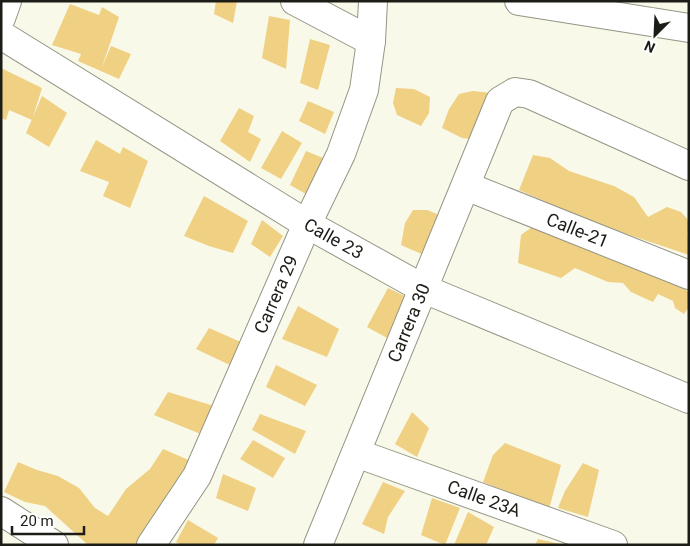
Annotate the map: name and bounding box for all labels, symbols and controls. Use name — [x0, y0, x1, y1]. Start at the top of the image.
north arrow — [630, 10, 680, 60]
text: N — [642, 38, 657, 56]
street label: Calle-21 — [544, 208, 612, 252]
street label: Calle 23 — [300, 213, 367, 263]
street label: Carrera 29 — [249, 252, 302, 337]
street label: Carrera 30 — [383, 280, 434, 365]
street label: Calle 23A — [445, 476, 524, 521]
scale bar — [12, 504, 85, 536]
text: 20 m — [20, 512, 54, 530]

